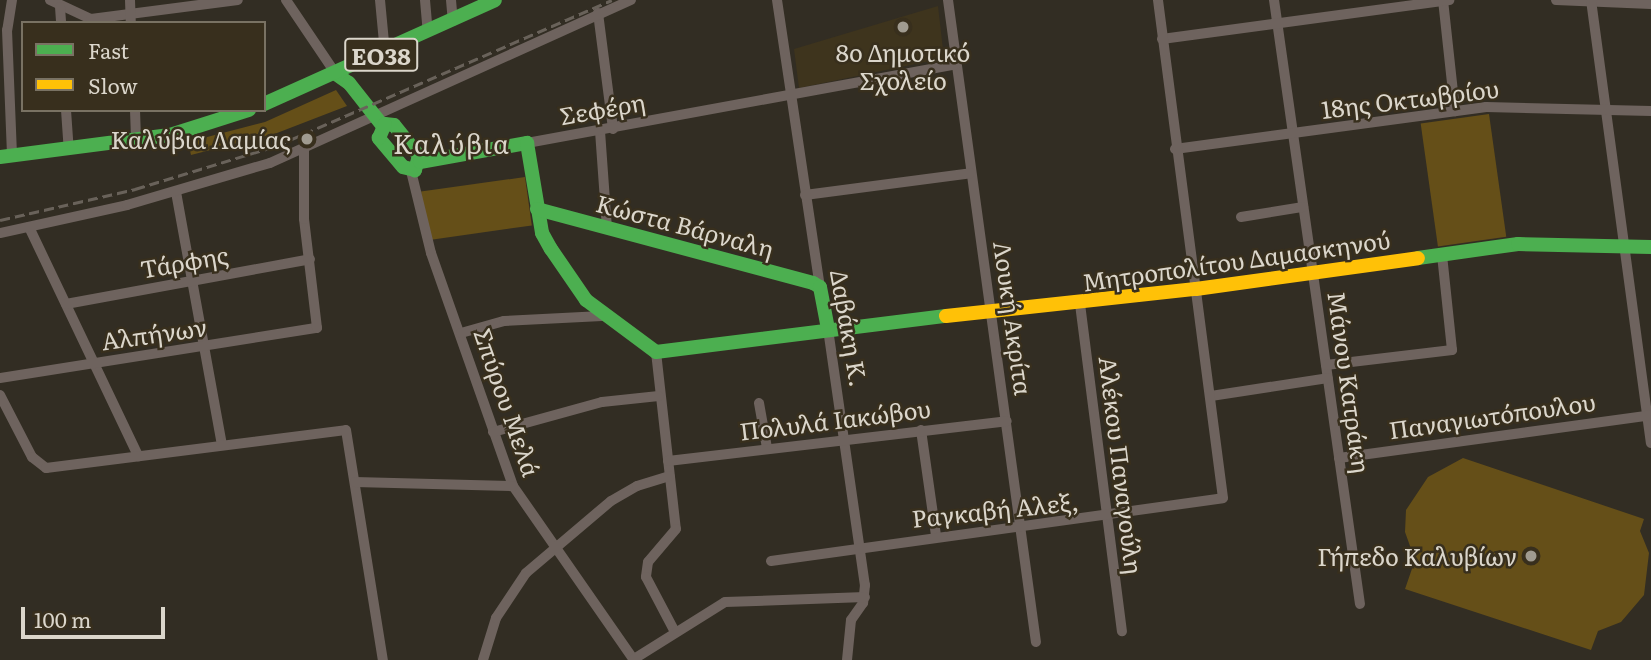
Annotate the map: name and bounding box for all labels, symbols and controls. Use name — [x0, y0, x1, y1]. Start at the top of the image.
marker: 8ο Δημοτικό Σχολείο — [895, 19, 911, 35]
legend — [21, 21, 266, 112]
text: Fast — [88, 34, 129, 65]
road number: ΕΟ38 — [342, 36, 420, 74]
place label: 8ο Δημοτικό Σχολείο — [836, 38, 970, 94]
text: Slow — [88, 69, 138, 100]
street label: 18ης Οκτωβρίου — [1320, 73, 1500, 123]
street label: Σεφέρη — [557, 86, 647, 130]
place label: Καλύβια Λαμίας — [110, 125, 291, 153]
district label: Καλύβια — [394, 127, 510, 159]
marker: Καλύβια Λαμίας — [297, 129, 317, 149]
street label: Κώστα Βάρναλη — [593, 187, 777, 263]
street label: Μητροπολίτου Δαμασκηνού — [1080, 224, 1392, 296]
street label: Τάρφης — [138, 239, 230, 283]
street label: Λουκή Ακρίτα — [989, 239, 1039, 397]
street label: Δαβάκη Κ. — [826, 267, 874, 389]
street label: Μάνου Κατράκη — [1323, 289, 1377, 475]
street label: Αλπήνων — [99, 311, 209, 355]
street label: Σπύρου Μελά — [469, 324, 547, 480]
street label: Αλέκου Παναγούλη — [1094, 354, 1150, 576]
street label: Παναγιωτόπουλου — [1387, 386, 1597, 444]
street label: Πολυλά Ιακώβου — [738, 393, 932, 445]
street label: Ραγκαβή Αλεξ, — [910, 486, 1080, 532]
place label: Γήπεδο Καλυβίων — [1317, 542, 1517, 570]
marker: Γήπεδο Καλυβίων — [1523, 548, 1539, 564]
scale bar — [24, 594, 168, 638]
text: 100 m — [34, 603, 91, 634]

